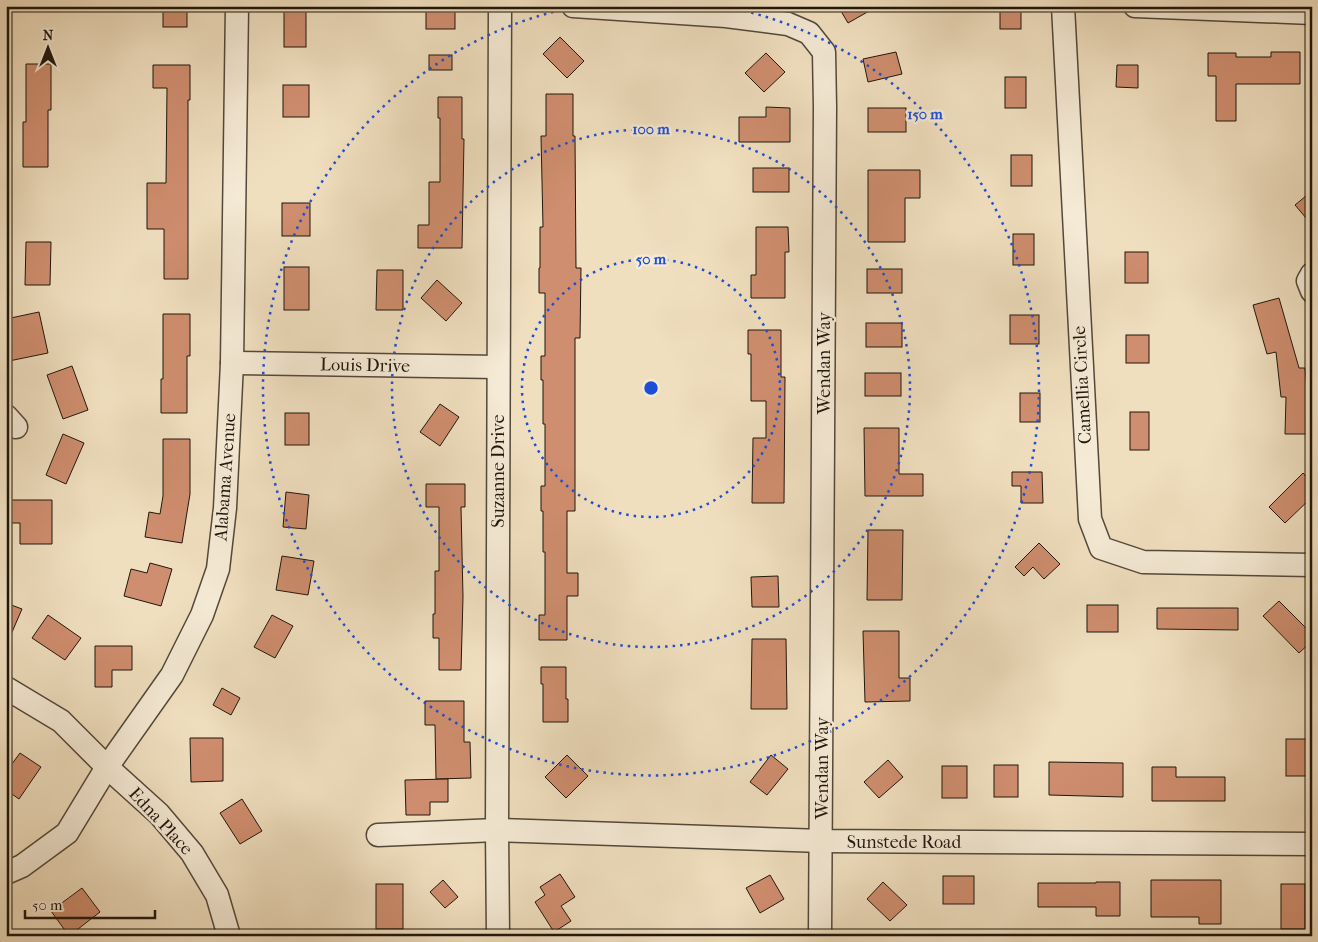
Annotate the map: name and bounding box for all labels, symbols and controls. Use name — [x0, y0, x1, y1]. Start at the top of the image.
north arrow — [22, 22, 72, 72]
text: N — [43, 27, 54, 44]
text: 150 m — [907, 105, 943, 123]
text: 100 m — [632, 120, 670, 138]
text: 50 m — [636, 250, 667, 268]
street label: Wendan Way — [814, 310, 835, 415]
street label: Camellia Circle — [1069, 325, 1096, 445]
street label: Louis Drive — [320, 354, 410, 377]
centre of rings — [642, 379, 660, 397]
street label: Alabama Avenue — [210, 412, 240, 543]
street label: Suzanne Drive — [488, 414, 509, 528]
street label: Wendan Way — [812, 715, 833, 820]
street label: Edna Place — [124, 783, 197, 859]
street label: Sunstede Road — [847, 832, 961, 853]
scale bar — [25, 887, 155, 919]
text: 50 m — [32, 896, 63, 914]

